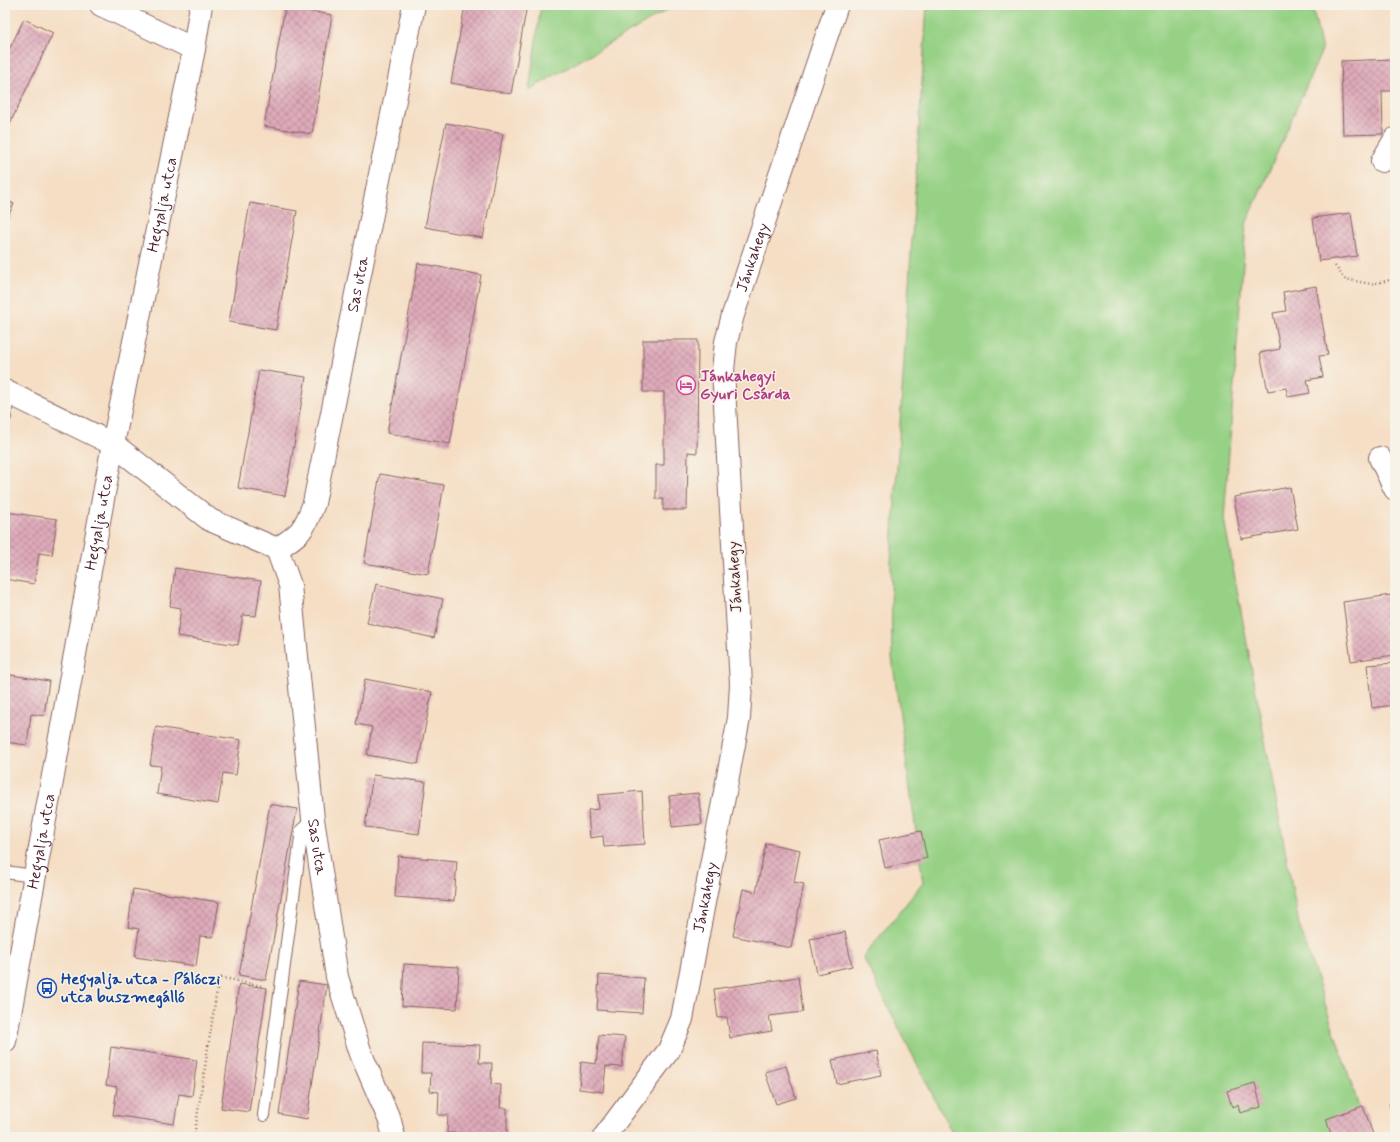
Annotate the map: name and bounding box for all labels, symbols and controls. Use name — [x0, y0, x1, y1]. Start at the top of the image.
street label: Hegyalja utca — [142, 155, 182, 254]
street label: Jánkahegy — [731, 220, 774, 295]
street label: Sas utca — [342, 254, 374, 314]
place label: Jánkahegyi Gyuri Csárda — [700, 366, 791, 405]
hotel icon: Jánkahegyi Gyuri Csárda — [675, 374, 697, 396]
street label: Hegyalja utca — [80, 473, 118, 572]
street label: Jánkahegy — [723, 541, 747, 613]
street label: Hegyalja utca — [22, 792, 60, 891]
street label: Sas utca — [303, 817, 332, 877]
street label: Jánkahegy — [688, 860, 722, 935]
place label: Hegyalja utca - Pálóczi utca buszmegálló — [61, 969, 221, 1009]
bus stop icon: Hegyalja utca - Pálóczi utca buszmegálló — [36, 977, 58, 999]

